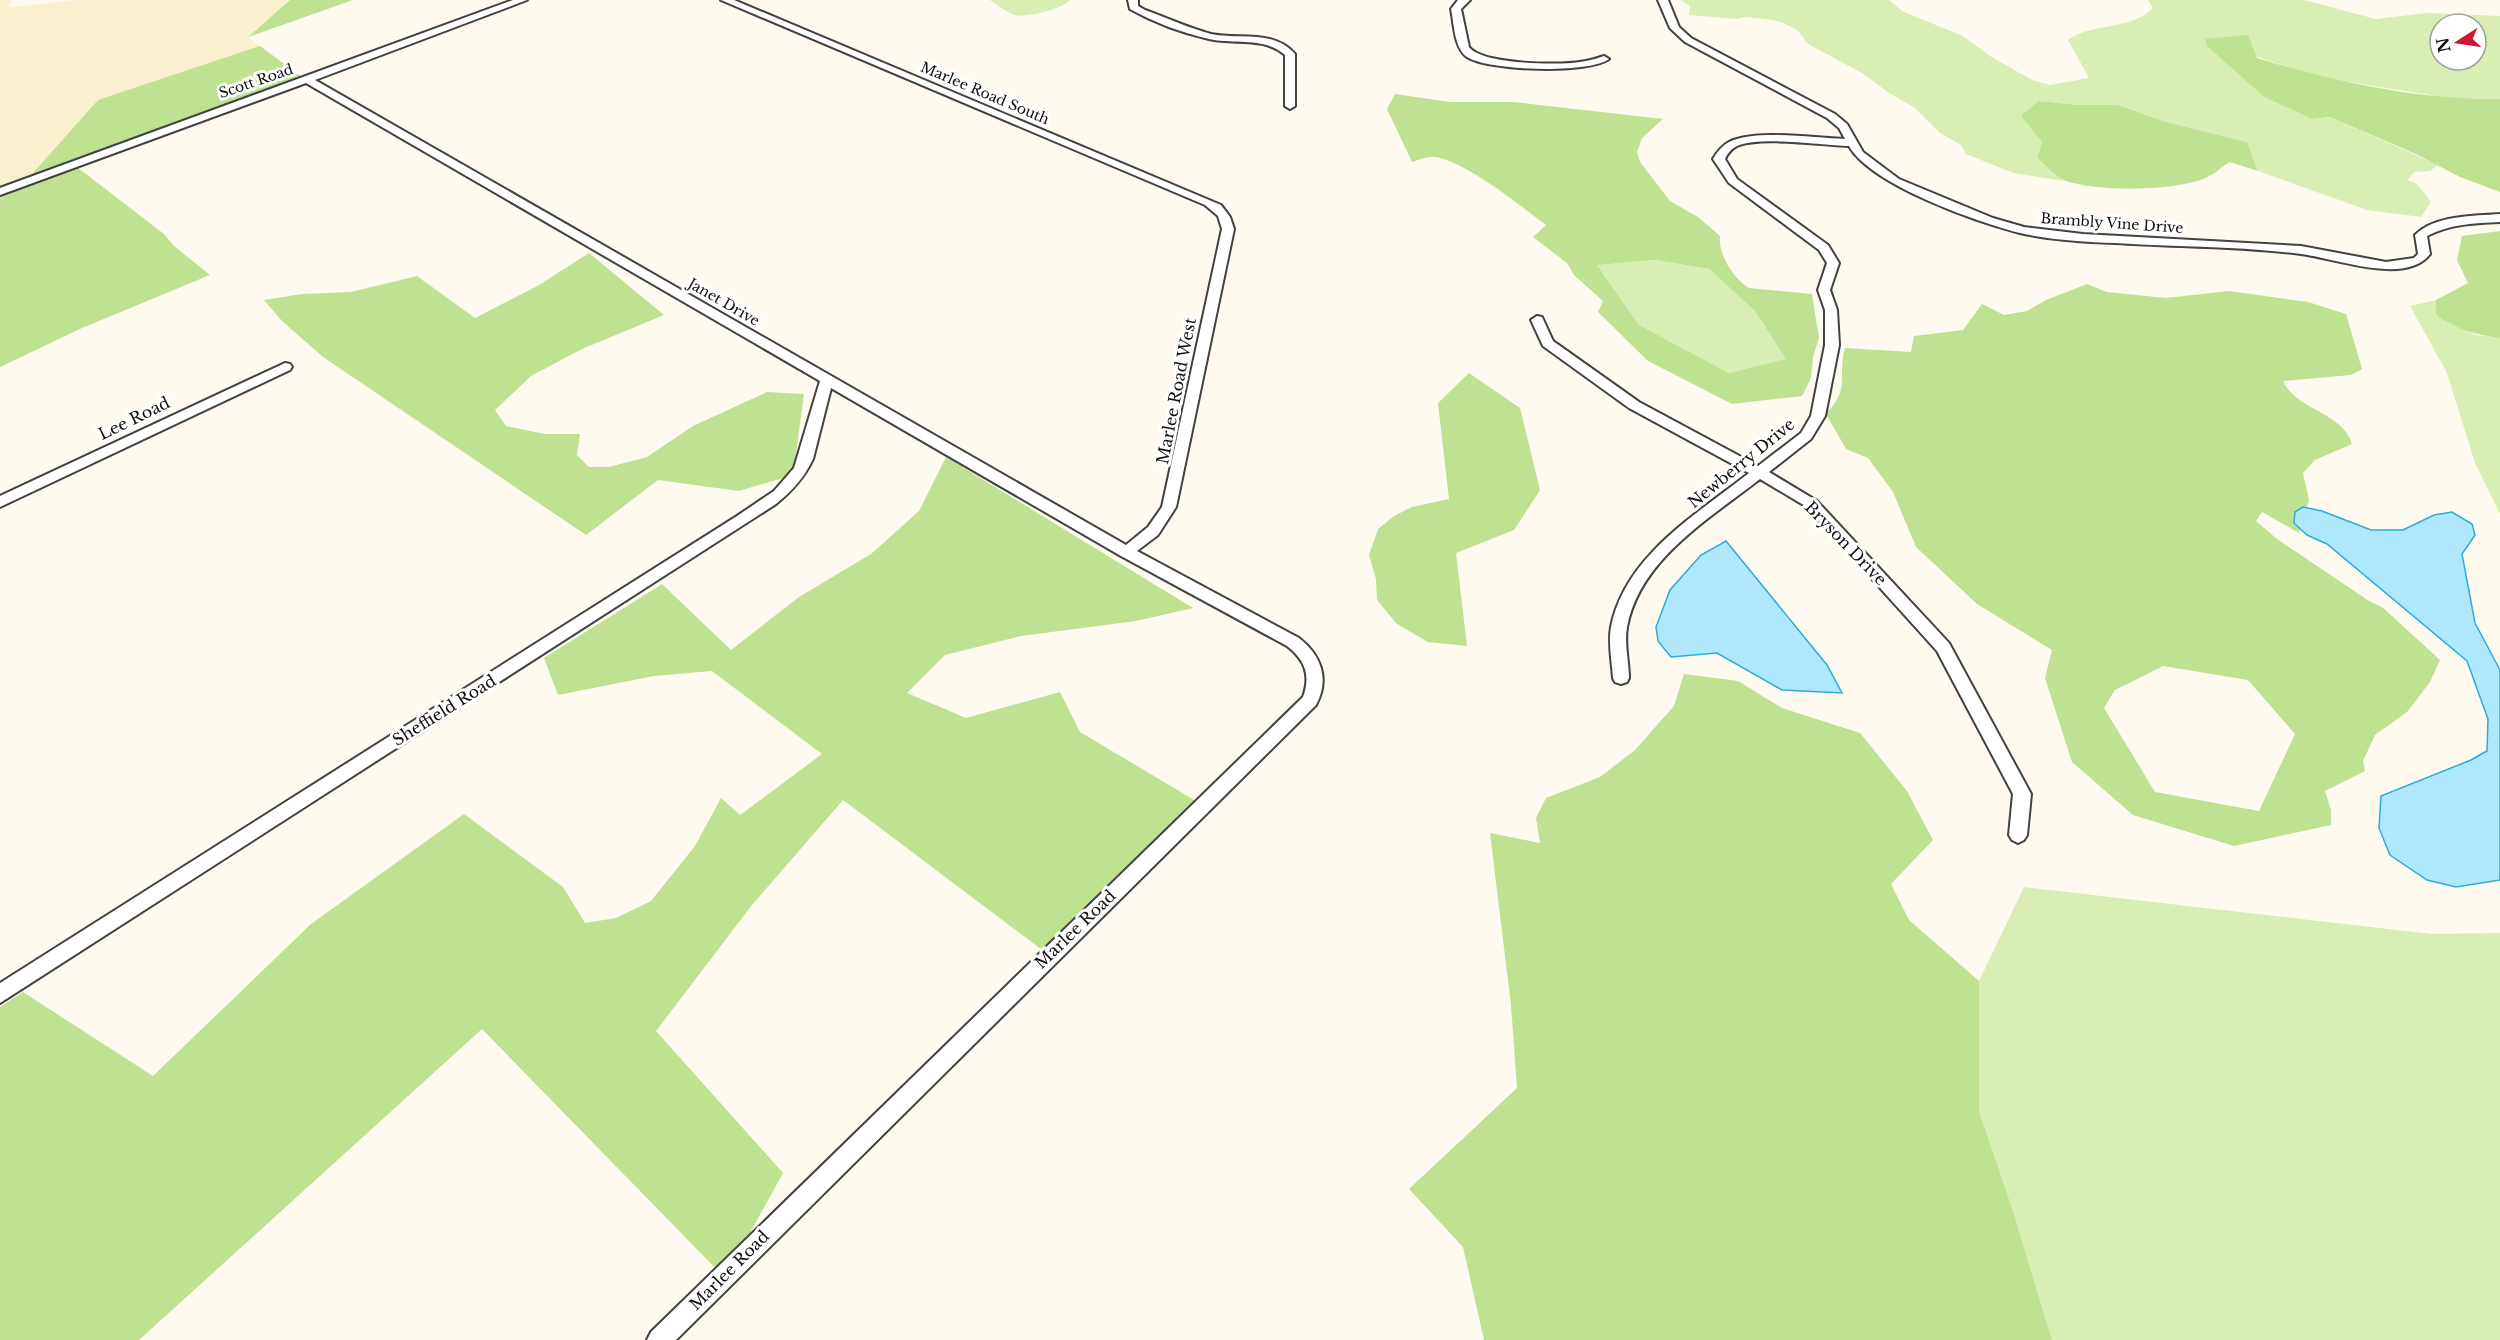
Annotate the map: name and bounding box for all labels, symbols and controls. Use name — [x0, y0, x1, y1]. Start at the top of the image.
north arrow — [2428, 12, 2488, 72]
text: N — [2432, 36, 2455, 55]
street label: Marlee Road South — [918, 58, 1052, 128]
street label: Scott Road — [216, 60, 296, 102]
street label: Brambly Vine Drive — [2040, 209, 2184, 237]
street label: Janet Drive — [683, 273, 763, 330]
street label: Marlee Road West — [1152, 316, 1200, 466]
street label: Lee Road — [95, 392, 173, 444]
street label: Newberry Drive — [1684, 414, 1798, 512]
street label: Bryson Drive — [1801, 497, 1891, 589]
street label: Sheffield Road — [388, 670, 500, 750]
street label: Marlee Road — [1030, 885, 1120, 973]
street label: Marlee Road — [685, 1226, 773, 1314]

